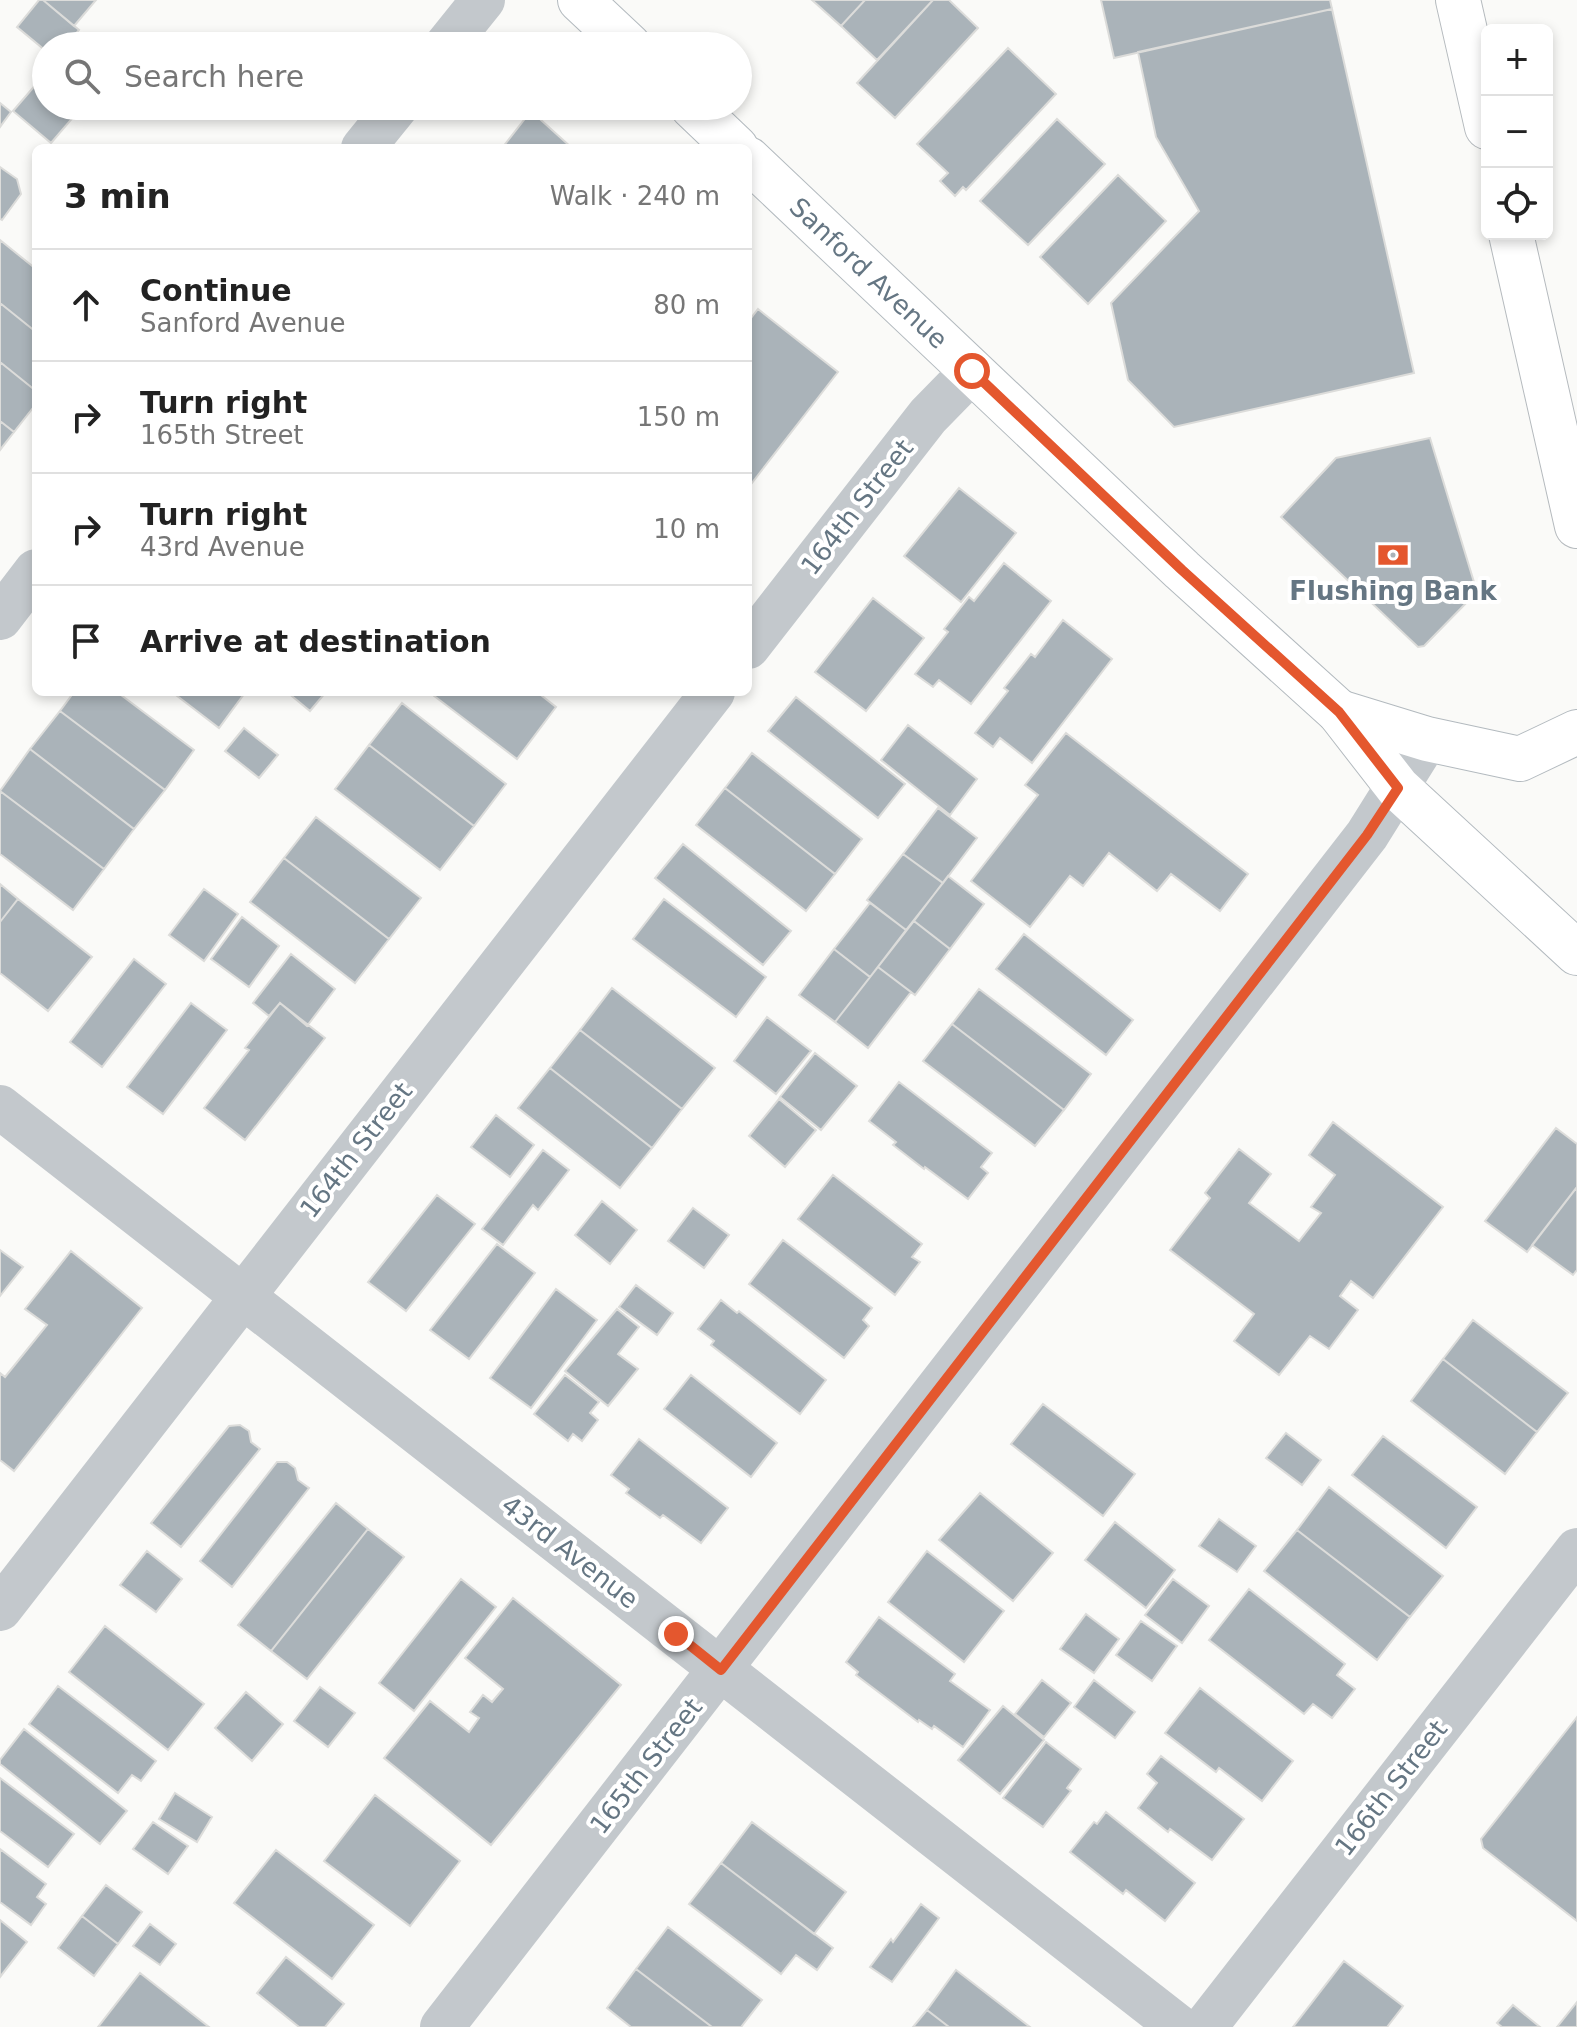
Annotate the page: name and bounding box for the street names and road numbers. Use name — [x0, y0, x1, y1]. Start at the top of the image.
street label: Sanford Avenue — [784, 192, 954, 355]
street label: 164th Street — [795, 433, 919, 581]
street label: 164th Street — [294, 1076, 418, 1224]
street label: 43rd Avenue — [496, 1489, 644, 1615]
street label: 165th Street — [584, 1692, 708, 1840]
street label: 166th Street — [1329, 1714, 1453, 1862]

